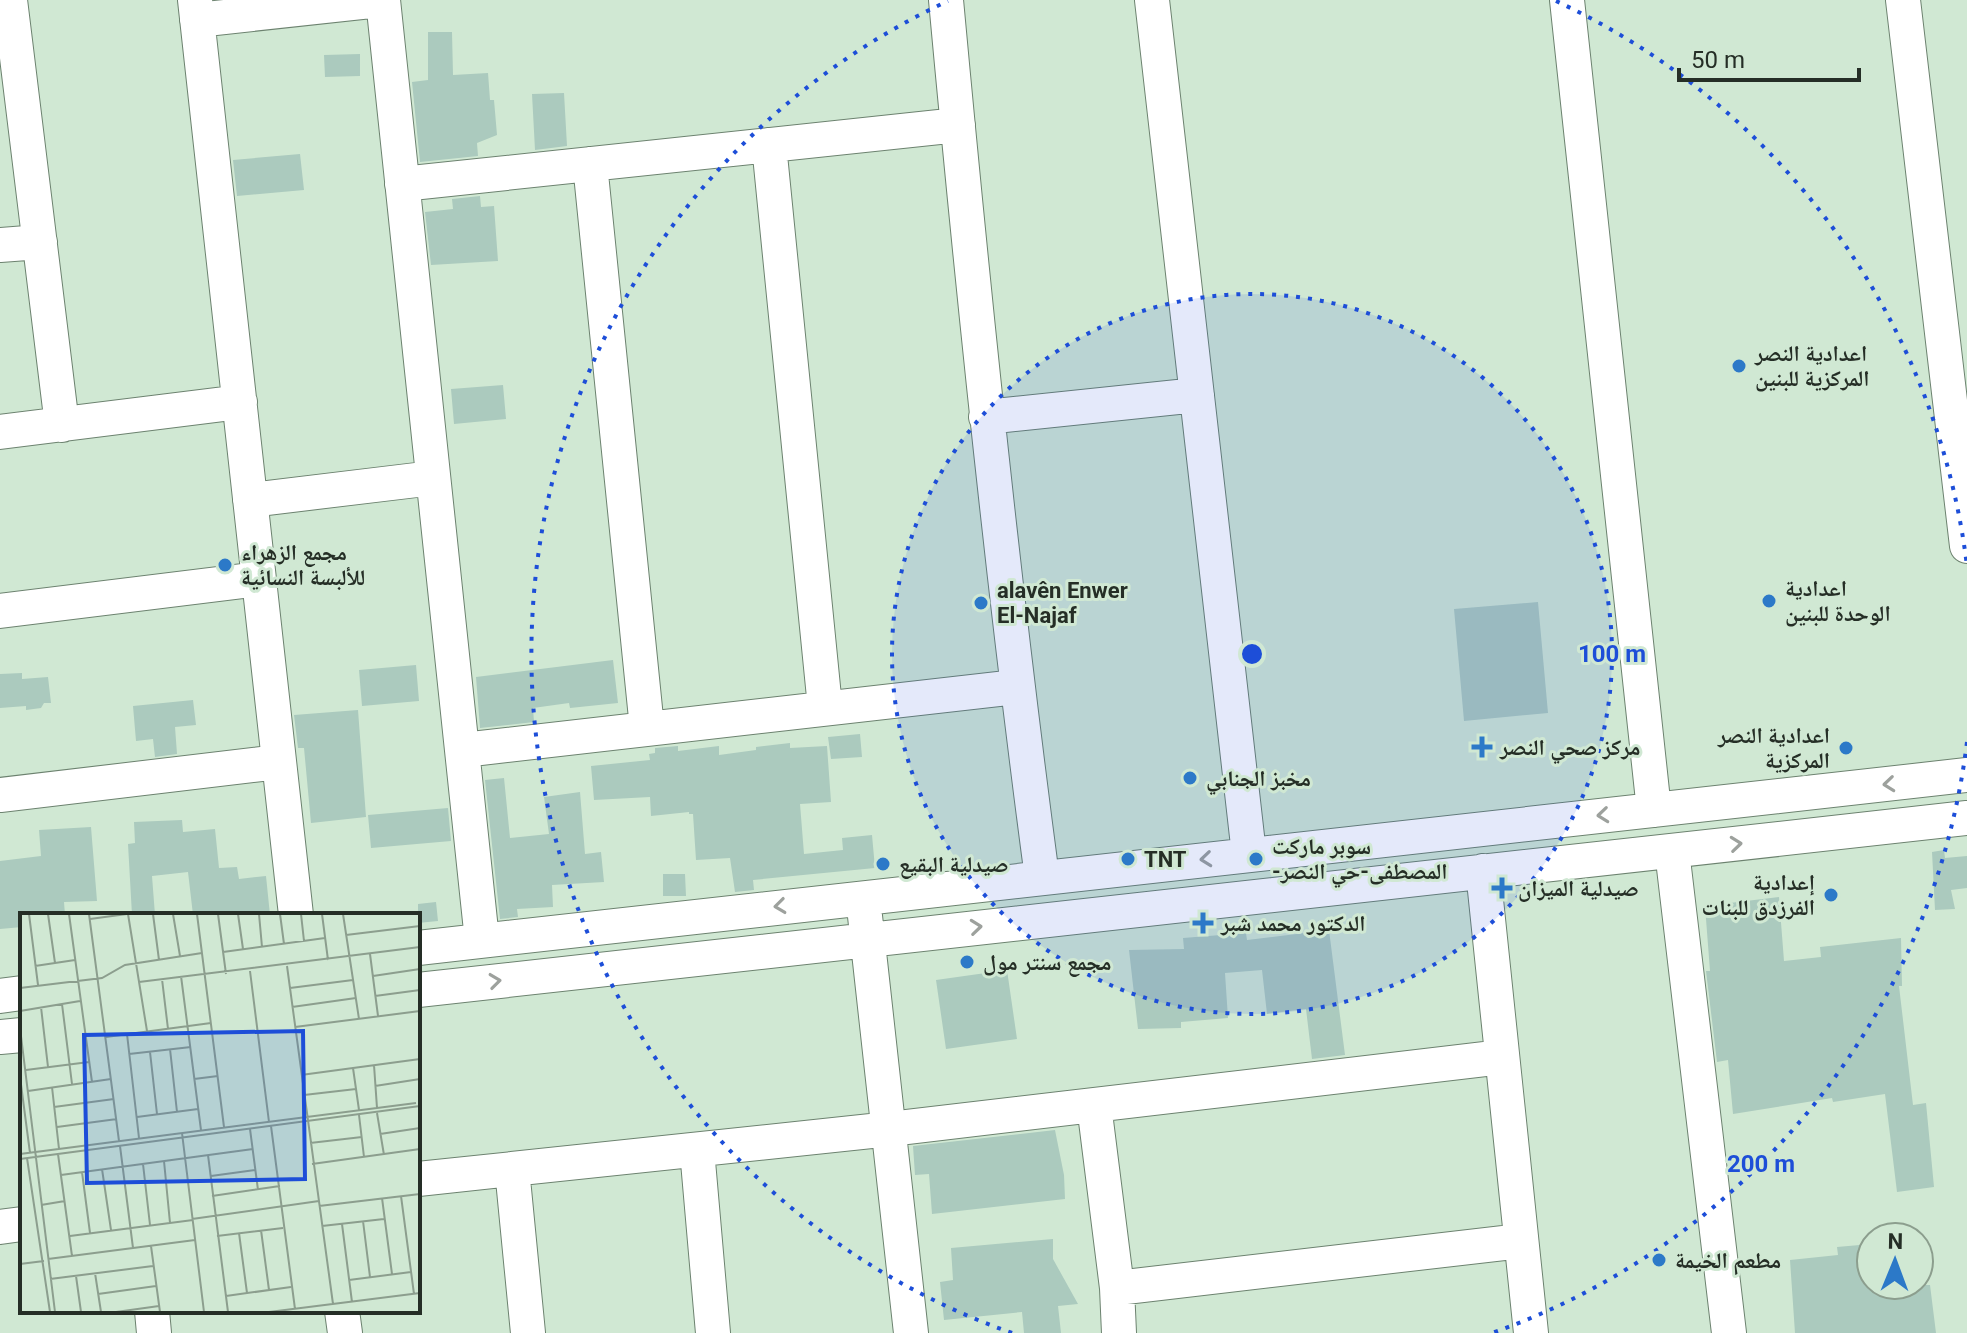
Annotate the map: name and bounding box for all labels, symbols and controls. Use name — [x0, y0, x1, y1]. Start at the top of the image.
scale bar — [1679, 32, 1859, 82]
text: 50 m — [1691, 46, 1745, 74]
place label: اعدادية النصر المركزية للبنين — [1754, 341, 1870, 392]
marker: اعدادية النصر المركزية للبنين — [1730, 357, 1748, 375]
place label: مجمع الزهراء للألبسة النسائية — [241, 540, 365, 590]
marker: مجمع الزهراء للألبسة النسائية — [216, 556, 234, 574]
place label: اعدادية الوحدة للبنين — [1785, 576, 1891, 627]
place label: alavên Enwer El-Najaf — [997, 578, 1128, 628]
marker: اعدادية الوحدة للبنين — [1760, 592, 1778, 610]
marker: alavên Enwer El-Najaf — [972, 594, 990, 612]
centre of rings — [1238, 640, 1266, 668]
text: 100 m — [1578, 640, 1646, 668]
place label: اعدادية النصر المركزية — [1717, 723, 1830, 773]
place label: مركز صحي النصر — [1499, 735, 1640, 764]
marker: مركز صحي النصر — [1471, 736, 1493, 758]
marker: اعدادية النصر المركزية — [1837, 739, 1855, 757]
place label: مخبز الجنابي — [1206, 766, 1311, 795]
marker: مخبز الجنابي — [1181, 769, 1199, 787]
one-way arrow — [1883, 775, 1896, 792]
one-way arrow — [1596, 807, 1609, 824]
place label: سوبر ماركت -المصطفى-حي النصر — [1272, 834, 1448, 888]
one-way arrow — [1730, 835, 1743, 852]
place label: TNT — [1144, 847, 1187, 872]
marker: TNT — [1119, 850, 1137, 868]
marker: سوبر ماركت -المصطفى-حي النصر — [1247, 850, 1265, 868]
one-way arrow — [1199, 851, 1212, 868]
place label: صيدلية البقيع — [899, 852, 1008, 879]
marker: صيدلية البقيع — [874, 855, 892, 873]
place label: إعدادية الفرزدق للبنات — [1701, 870, 1815, 921]
place label: صيدلية الميزان — [1518, 876, 1639, 902]
marker: صيدلية الميزان — [1493, 879, 1511, 897]
marker: إعدادية الفرزدق للبنات — [1822, 886, 1840, 904]
one-way arrow — [773, 898, 786, 915]
place label: الدكتور محمد شبر — [1220, 911, 1365, 936]
marker: الدكتور محمد شبر — [1192, 912, 1214, 934]
inset map — [20, 913, 420, 1313]
one-way arrow — [970, 918, 983, 935]
place label: مجمع سنتر مول — [983, 950, 1111, 977]
marker: مجمع سنتر مول — [958, 953, 976, 971]
one-way arrow — [489, 973, 502, 990]
text: 200 m — [1727, 1150, 1795, 1178]
north arrow — [1855, 1221, 1935, 1301]
text: N — [1887, 1229, 1903, 1254]
place label: مطعم الخيمة — [1675, 1248, 1781, 1275]
marker: مطعم الخيمة — [1650, 1251, 1668, 1269]

